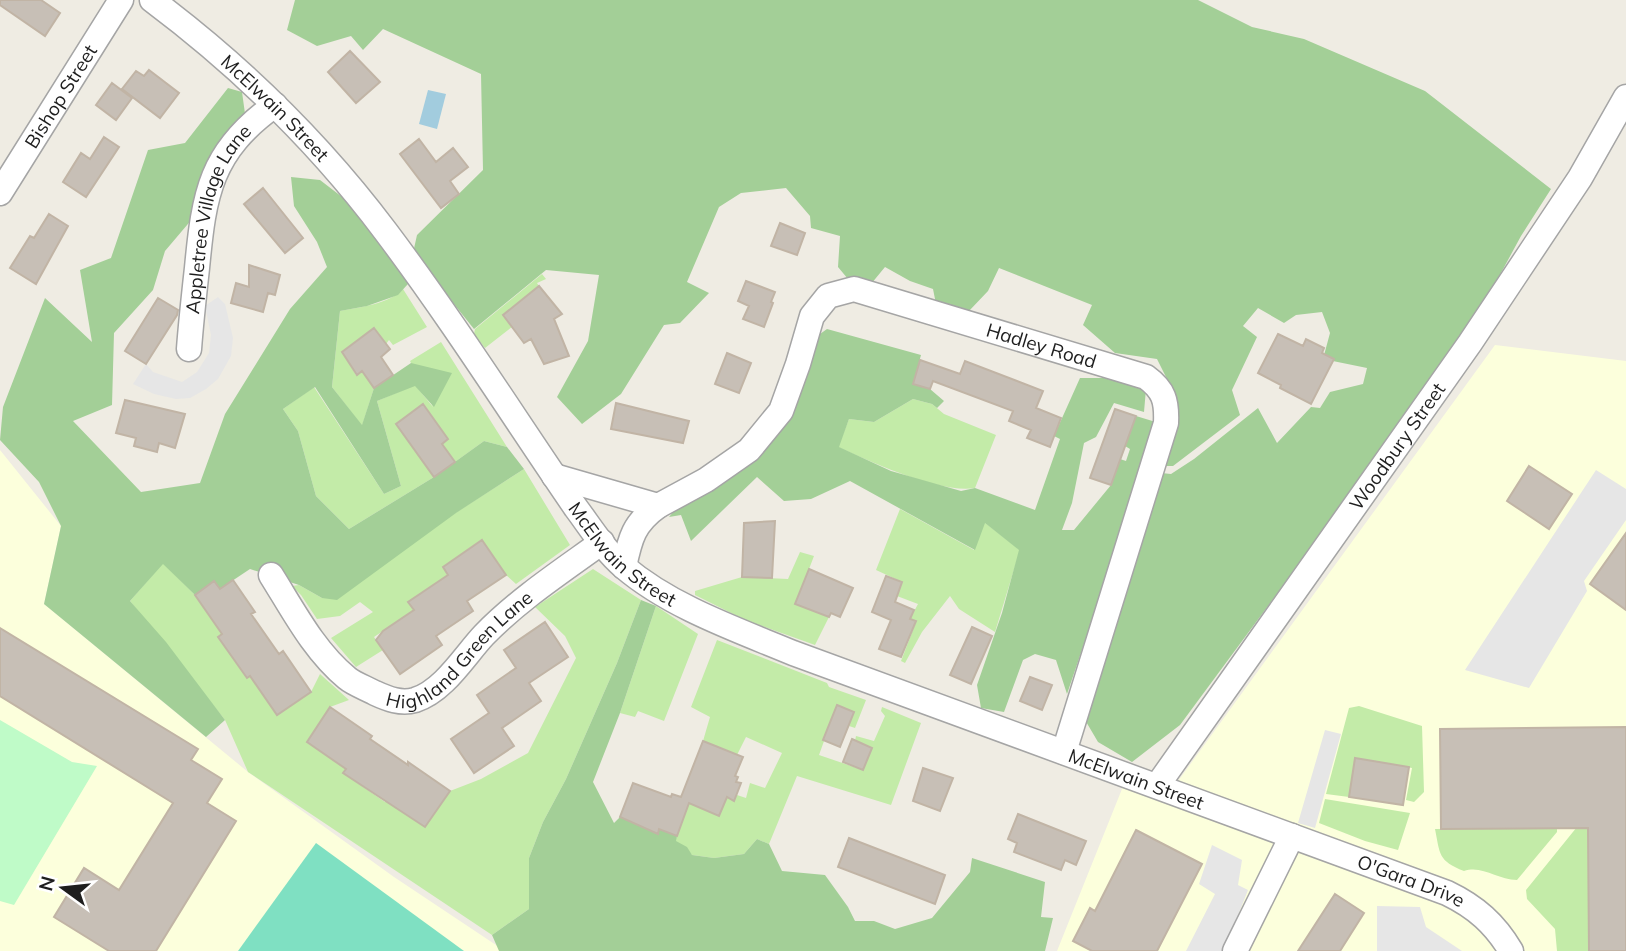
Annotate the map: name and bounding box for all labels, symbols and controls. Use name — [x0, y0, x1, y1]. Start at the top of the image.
street label: Bishop Street — [19, 40, 102, 153]
street label: McElwain Street — [216, 49, 335, 167]
street label: Appletree Village Lane — [180, 119, 256, 315]
street label: Hadley Road — [984, 318, 1099, 373]
street label: Woodbury Street — [1344, 378, 1451, 515]
street label: McElwain Street — [563, 497, 681, 612]
street label: Highland Green Lane — [384, 585, 537, 714]
street label: McElwain Street — [1065, 743, 1208, 815]
street label: O'Gara Drive — [1354, 849, 1469, 912]
north arrow — [28, 853, 98, 923]
text: N — [33, 874, 60, 894]

